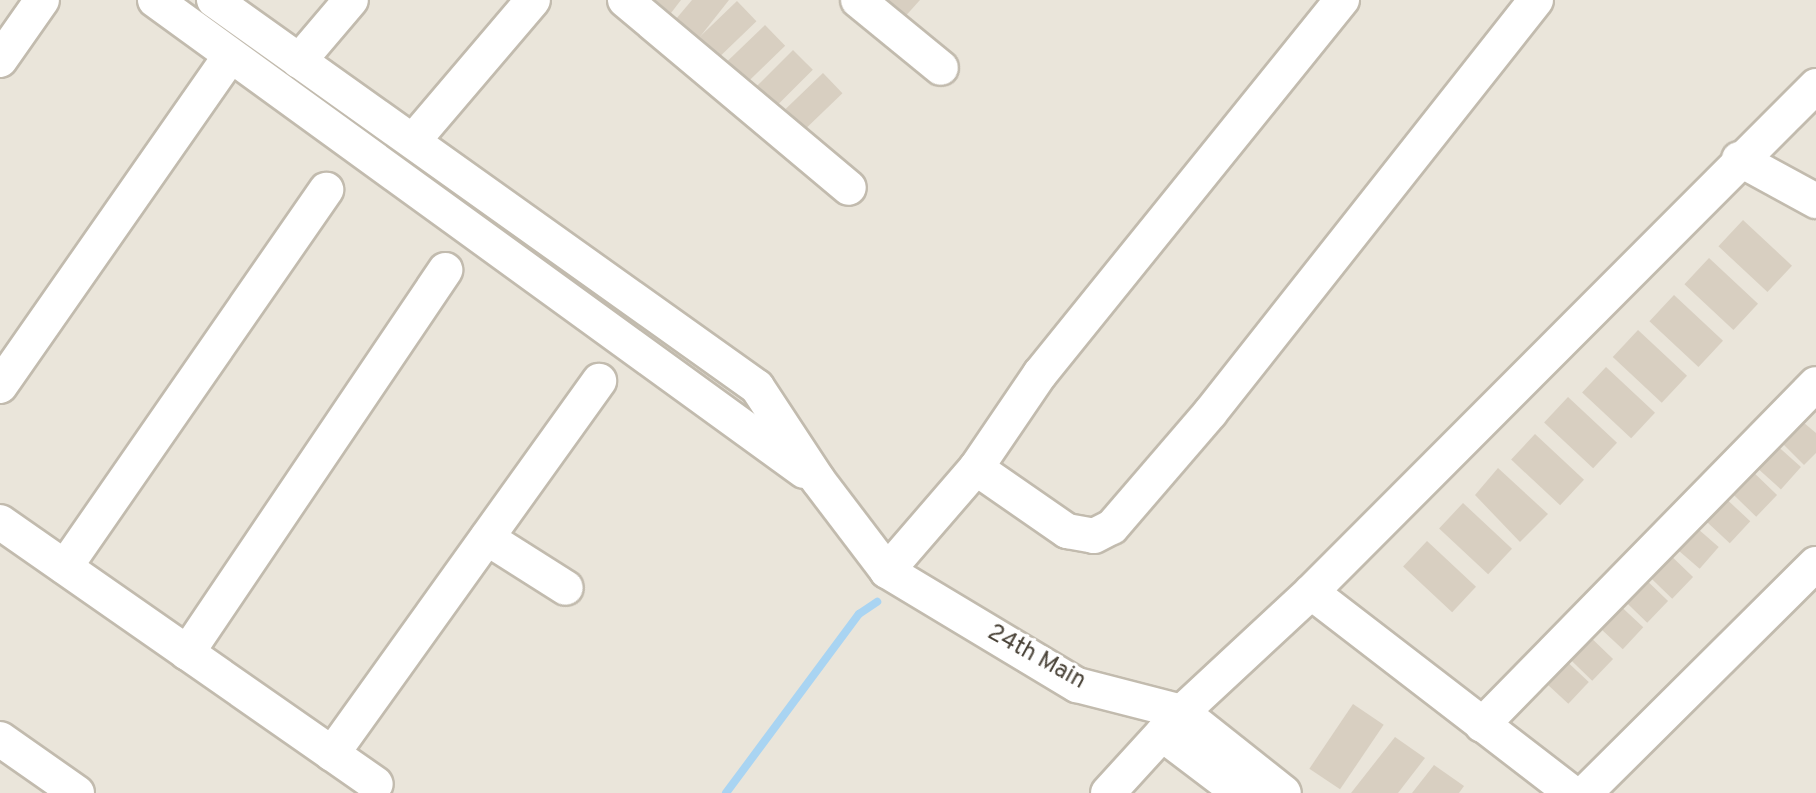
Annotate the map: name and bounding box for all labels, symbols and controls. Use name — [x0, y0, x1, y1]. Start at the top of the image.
street label: 24th Main — [982, 619, 1090, 697]

